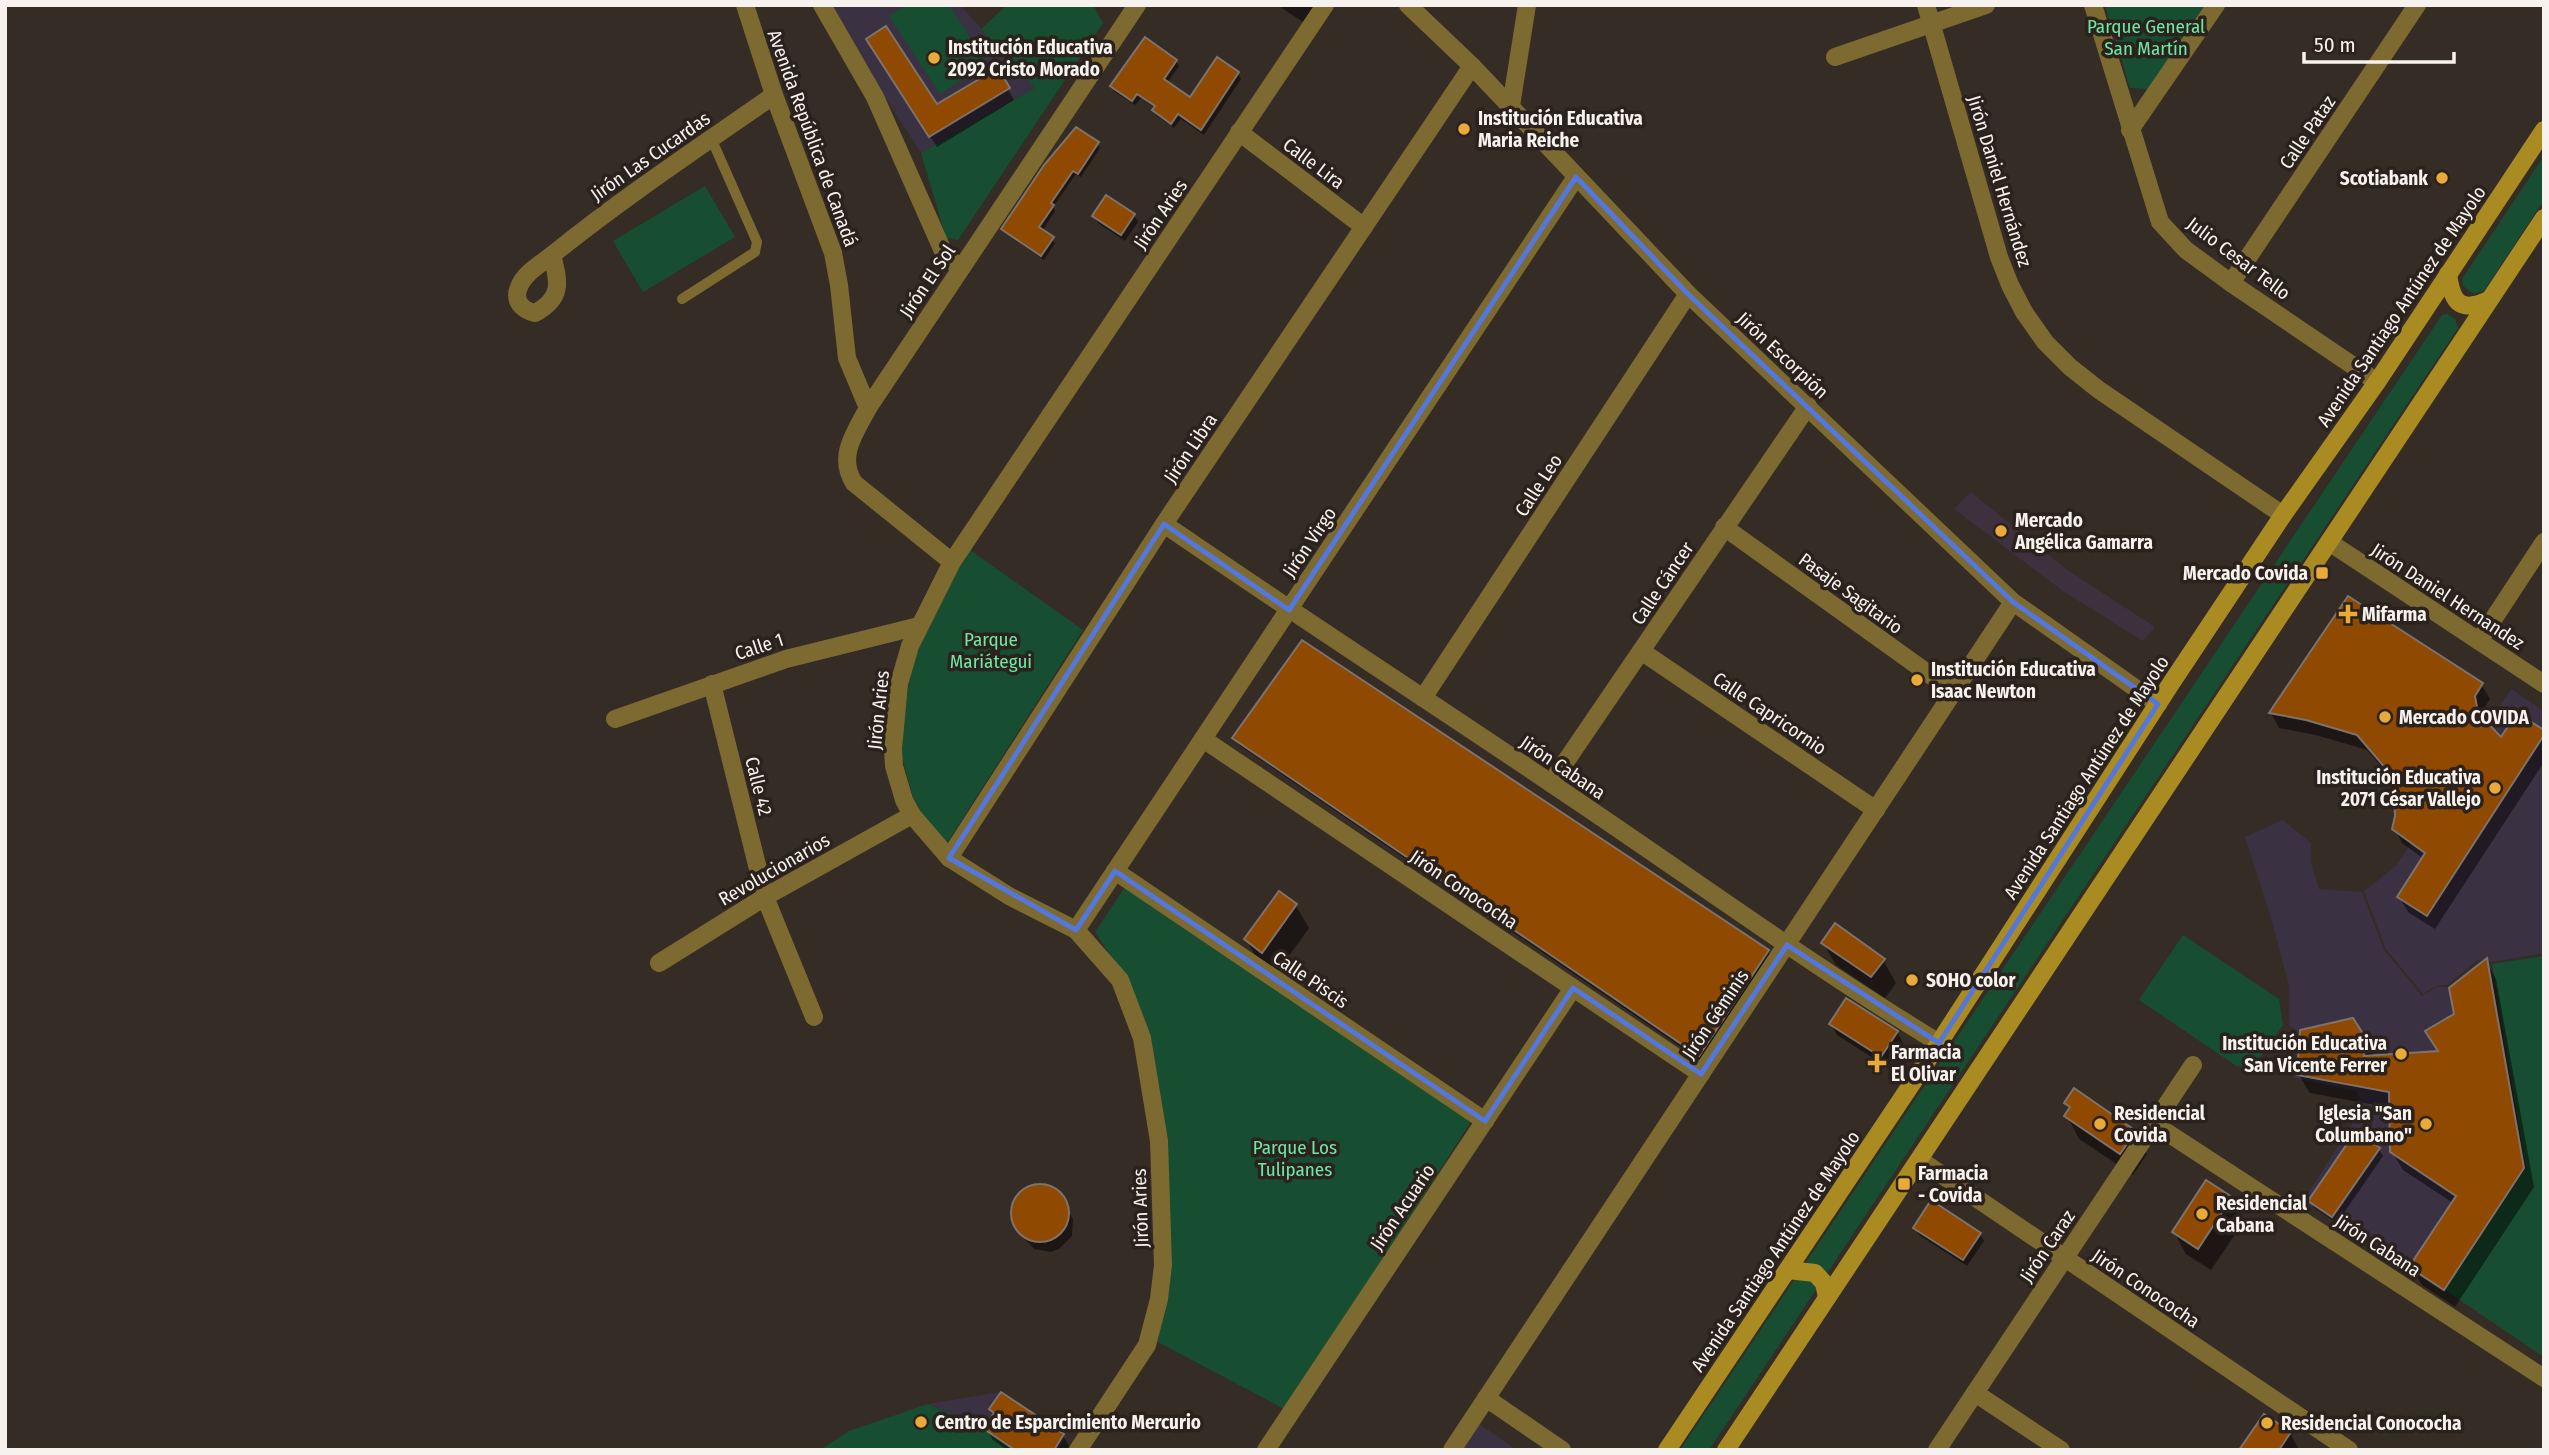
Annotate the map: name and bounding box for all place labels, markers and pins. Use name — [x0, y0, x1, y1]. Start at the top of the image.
place label: Institución Educativa 2092 Cristo Morado — [947, 36, 1113, 81]
marker: Institución Educativa 2092 Cristo Morado — [926, 50, 942, 66]
place label: Institución Educativa Maria Reiche — [1478, 107, 1643, 152]
marker: Institución Educativa Maria Reiche — [1456, 121, 1472, 137]
place label: Scotiabank — [2340, 167, 2428, 190]
marker: Scotiabank — [2434, 170, 2450, 186]
place label: Mercado Angélica Gamarra — [2014, 509, 2153, 554]
marker: Mercado Angélica Gamarra — [1993, 523, 2009, 539]
place label: Mercado Covida — [2183, 562, 2308, 585]
marker: Mercado Covida — [2314, 565, 2330, 581]
place label: Mifarma — [2362, 603, 2427, 626]
marker: Mifarma — [2340, 606, 2356, 622]
place label: Institución Educativa Isaac Newton — [1931, 658, 2096, 703]
marker: Institución Educativa Isaac Newton — [1909, 672, 1925, 688]
place label: Mercado COVIDA — [2399, 706, 2529, 729]
marker: Mercado COVIDA — [2377, 709, 2393, 725]
place label: Institución Educativa 2071 César Vallejo — [2316, 766, 2481, 811]
marker: Institución Educativa 2071 César Vallejo — [2487, 780, 2503, 796]
place label: SOHO color — [1926, 969, 2016, 992]
marker: SOHO color — [1904, 972, 1920, 988]
place label: Institución Educativa San Vicente Ferrer — [2222, 1032, 2388, 1077]
place label: Farmacia El Olivar — [1891, 1041, 1961, 1086]
marker: Institución Educativa San Vicente Ferrer — [2393, 1046, 2409, 1062]
marker: Farmacia El Olivar — [1869, 1055, 1885, 1071]
place label: Residencial Covida — [2114, 1102, 2206, 1147]
place label: Iglesia "San Columbano" — [2315, 1102, 2412, 1147]
marker: Residencial Covida — [2092, 1116, 2108, 1132]
marker: Iglesia "San Columbano" — [2418, 1116, 2434, 1132]
place label: Farmacia - Covida — [1918, 1162, 1988, 1207]
marker: Farmacia - Covida — [1896, 1176, 1912, 1192]
place label: Residencial Cabana — [2216, 1192, 2308, 1237]
marker: Residencial Cabana — [2194, 1206, 2210, 1222]
place label: Centro de Esparcimiento Mercurio — [935, 1411, 1201, 1434]
place label: Residencial Conococha — [2281, 1412, 2461, 1435]
marker: Centro de Esparcimiento Mercurio — [913, 1414, 929, 1430]
marker: Residencial Conococha — [2259, 1415, 2275, 1431]

